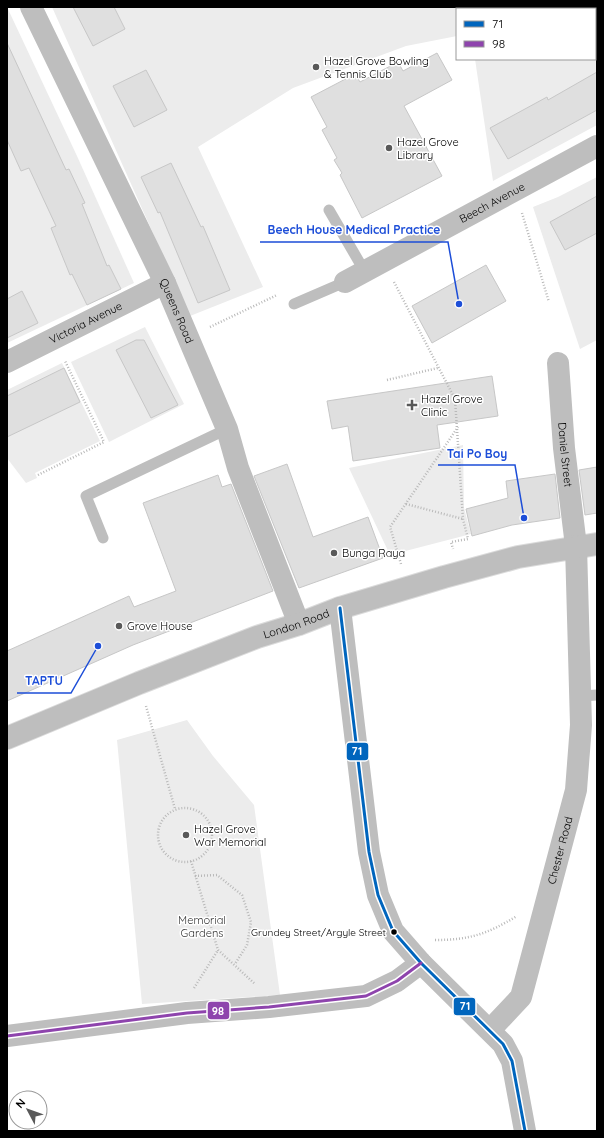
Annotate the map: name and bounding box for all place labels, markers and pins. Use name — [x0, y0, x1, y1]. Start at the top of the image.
place label: Hazel Grove Bowling & Tennis Club — [324, 54, 429, 81]
marker: Hazel Grove Bowling & Tennis Club — [311, 62, 321, 72]
place label: Hazel Grove Library — [397, 135, 459, 162]
marker: Hazel Grove Library — [384, 143, 394, 153]
callout: Beech House Medical Practice — [260, 218, 448, 242]
place label: Hazel Grove Clinic — [421, 392, 483, 419]
marker: Hazel Grove Clinic — [406, 399, 418, 411]
callout: Tai Po Boy — [438, 441, 515, 465]
place label: Bunga Raya — [342, 546, 405, 560]
marker: Bunga Raya — [329, 548, 339, 558]
place label: Grove House — [127, 619, 192, 633]
marker: Grove House — [114, 621, 124, 631]
callout: TAPTU — [17, 669, 71, 693]
place label: Hazel Grove War Memorial — [194, 822, 266, 849]
marker: Hazel Grove War Memorial — [181, 830, 191, 840]
place label: Grundey Street/Argyle Street — [251, 926, 387, 939]
marker: Grundey Street/Argyle Street — [389, 927, 399, 937]

